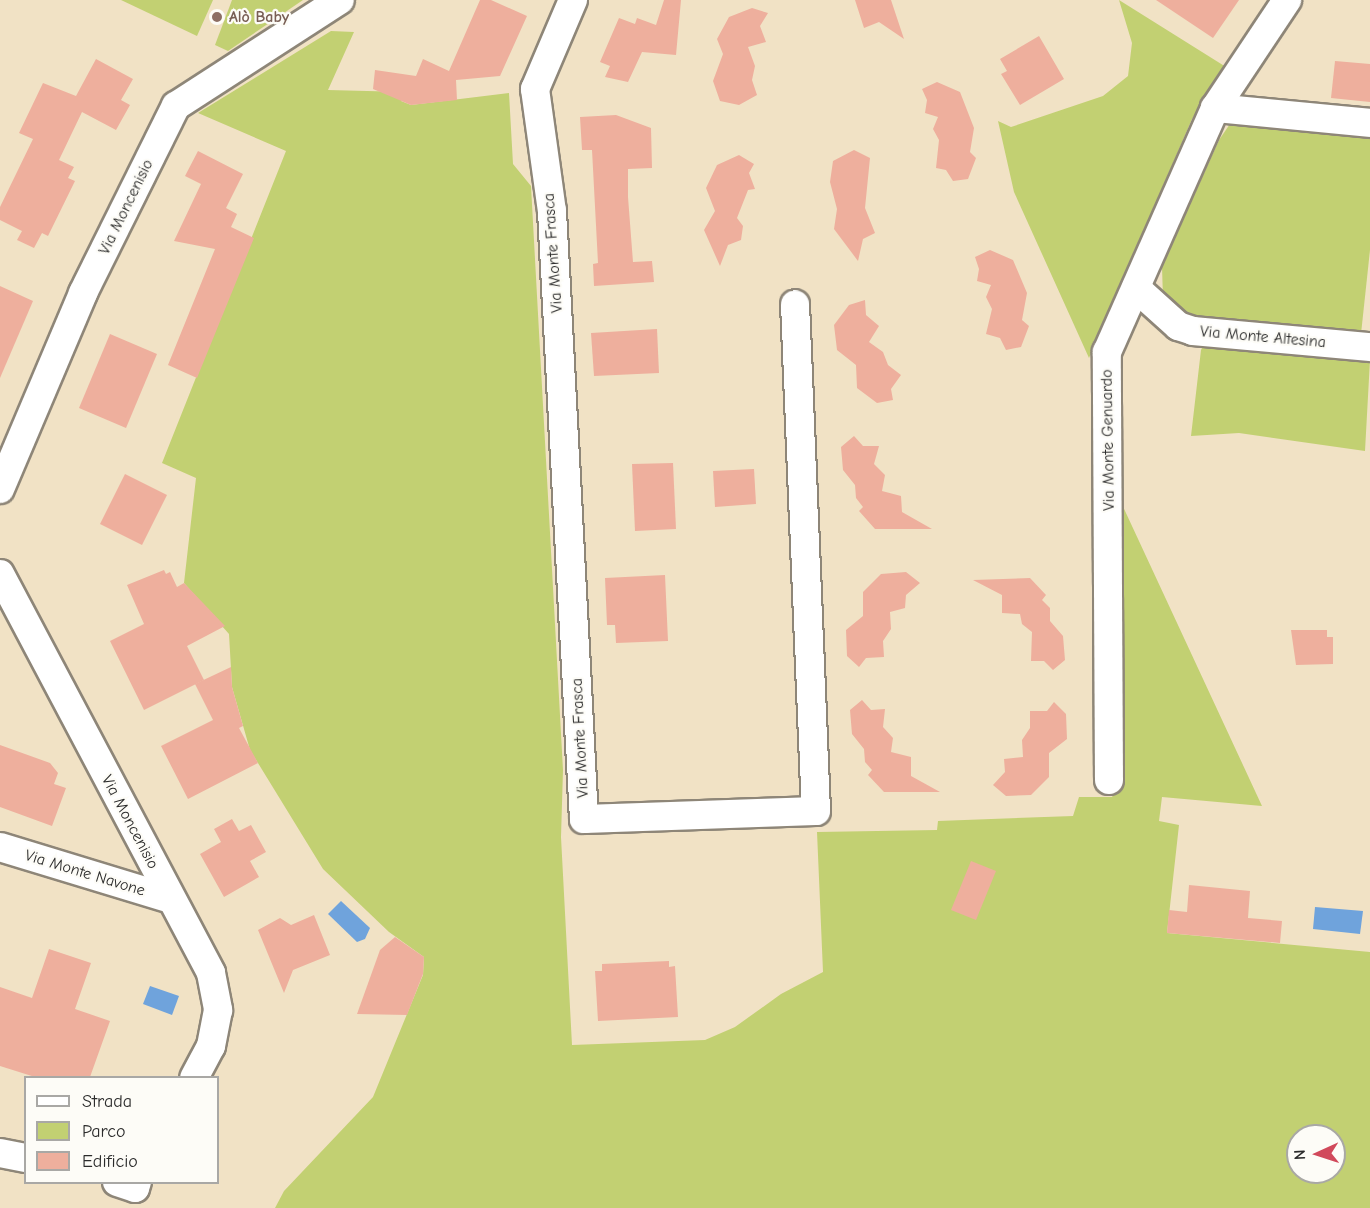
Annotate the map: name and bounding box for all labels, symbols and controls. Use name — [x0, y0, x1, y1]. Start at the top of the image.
place label: Alò Baby — [229, 7, 289, 27]
marker: Alò Baby — [210, 10, 224, 24]
street label: Via Moncenisio — [95, 156, 157, 258]
street label: Via Monte Frasca — [539, 192, 567, 314]
street label: Via Monte Altesina — [1199, 322, 1327, 352]
street label: Via Monte Genuardo — [1097, 369, 1119, 511]
street label: Via Monte Frasca — [567, 678, 593, 798]
street label: Via Moncenisio — [97, 772, 163, 872]
street label: Via Monte Navone — [23, 846, 147, 900]
legend — [24, 1076, 219, 1184]
text: Strada — [82, 1091, 132, 1112]
text: Parco — [82, 1121, 125, 1142]
north arrow — [1286, 1124, 1346, 1184]
text: N — [1291, 1149, 1309, 1161]
text: Edificio — [82, 1151, 138, 1172]

